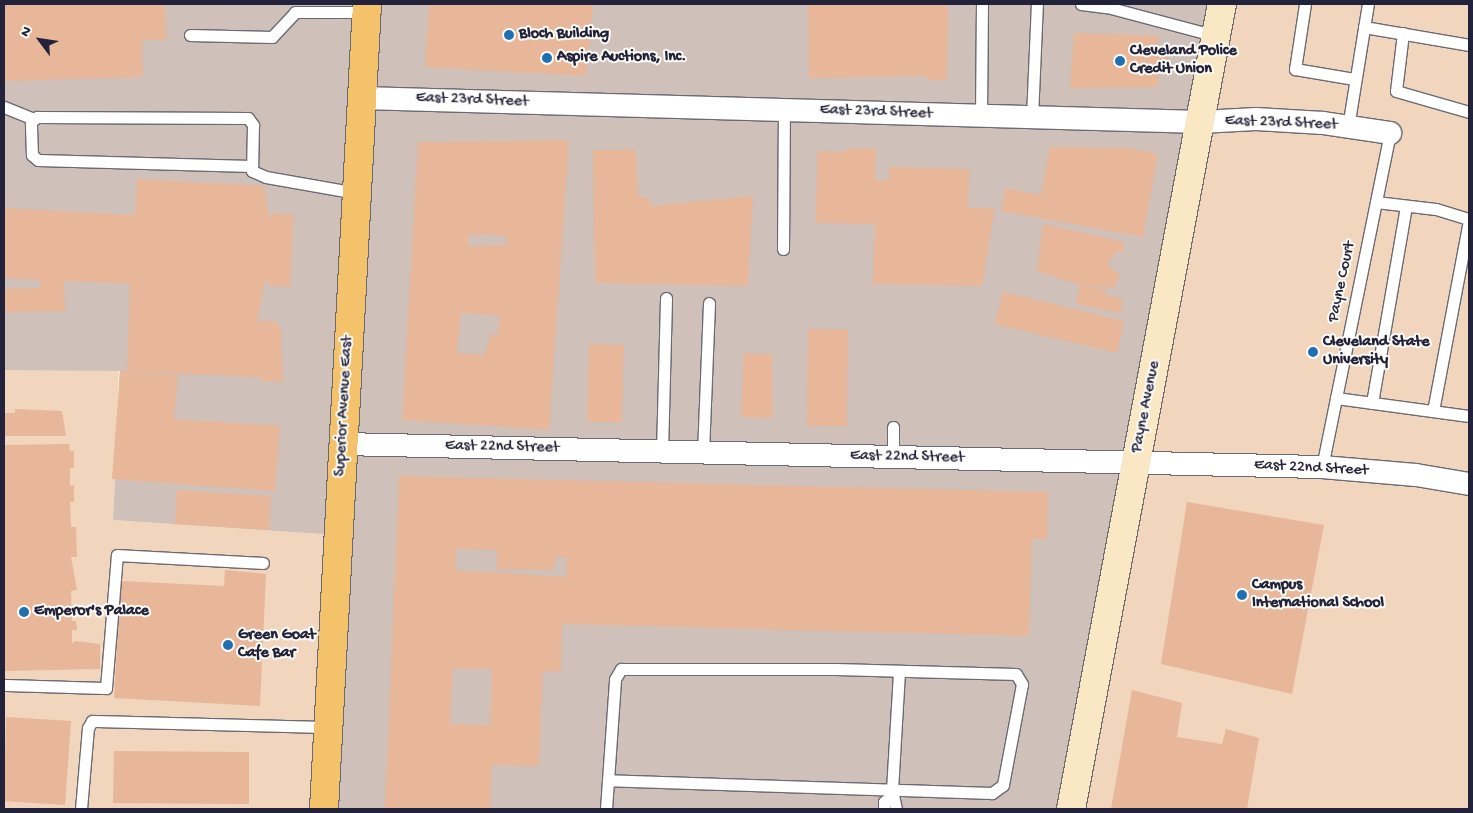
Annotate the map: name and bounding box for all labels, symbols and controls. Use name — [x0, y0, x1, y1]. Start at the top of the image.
north arrow — [15, 15, 65, 65]
text: N — [17, 24, 36, 40]
place label: Bloch Building — [519, 25, 609, 45]
marker: Bloch Building — [503, 29, 515, 41]
place label: Cleveland Police Credit Union — [1130, 42, 1237, 80]
place label: Aspire Auctions, Inc. — [557, 48, 686, 68]
marker: Aspire Auctions, Inc. — [541, 52, 553, 64]
marker: Cleveland Police Credit Union — [1114, 55, 1126, 67]
street label: East 23rd Street — [415, 89, 529, 113]
street label: East 23rd Street — [819, 101, 933, 125]
street label: East 23rd Street — [1224, 112, 1338, 136]
street label: Payne Court — [1325, 240, 1361, 324]
place label: Cleveland State University — [1323, 333, 1430, 371]
street label: Superior Avenue East — [332, 335, 358, 477]
marker: Cleveland State University — [1307, 346, 1319, 358]
street label: Payne Avenue — [1129, 359, 1165, 455]
street label: East 22nd Street — [445, 437, 559, 459]
street label: East 22nd Street — [850, 447, 964, 469]
street label: East 22nd Street — [1253, 456, 1369, 482]
place label: Campus International School — [1252, 576, 1384, 614]
marker: Campus International School — [1236, 589, 1248, 601]
place label: Emperor's Palace — [34, 602, 149, 622]
marker: Emperor's Palace — [18, 606, 30, 618]
place label: Green Goat Cafe Bar — [238, 626, 315, 664]
marker: Green Goat Cafe Bar — [222, 639, 234, 651]

